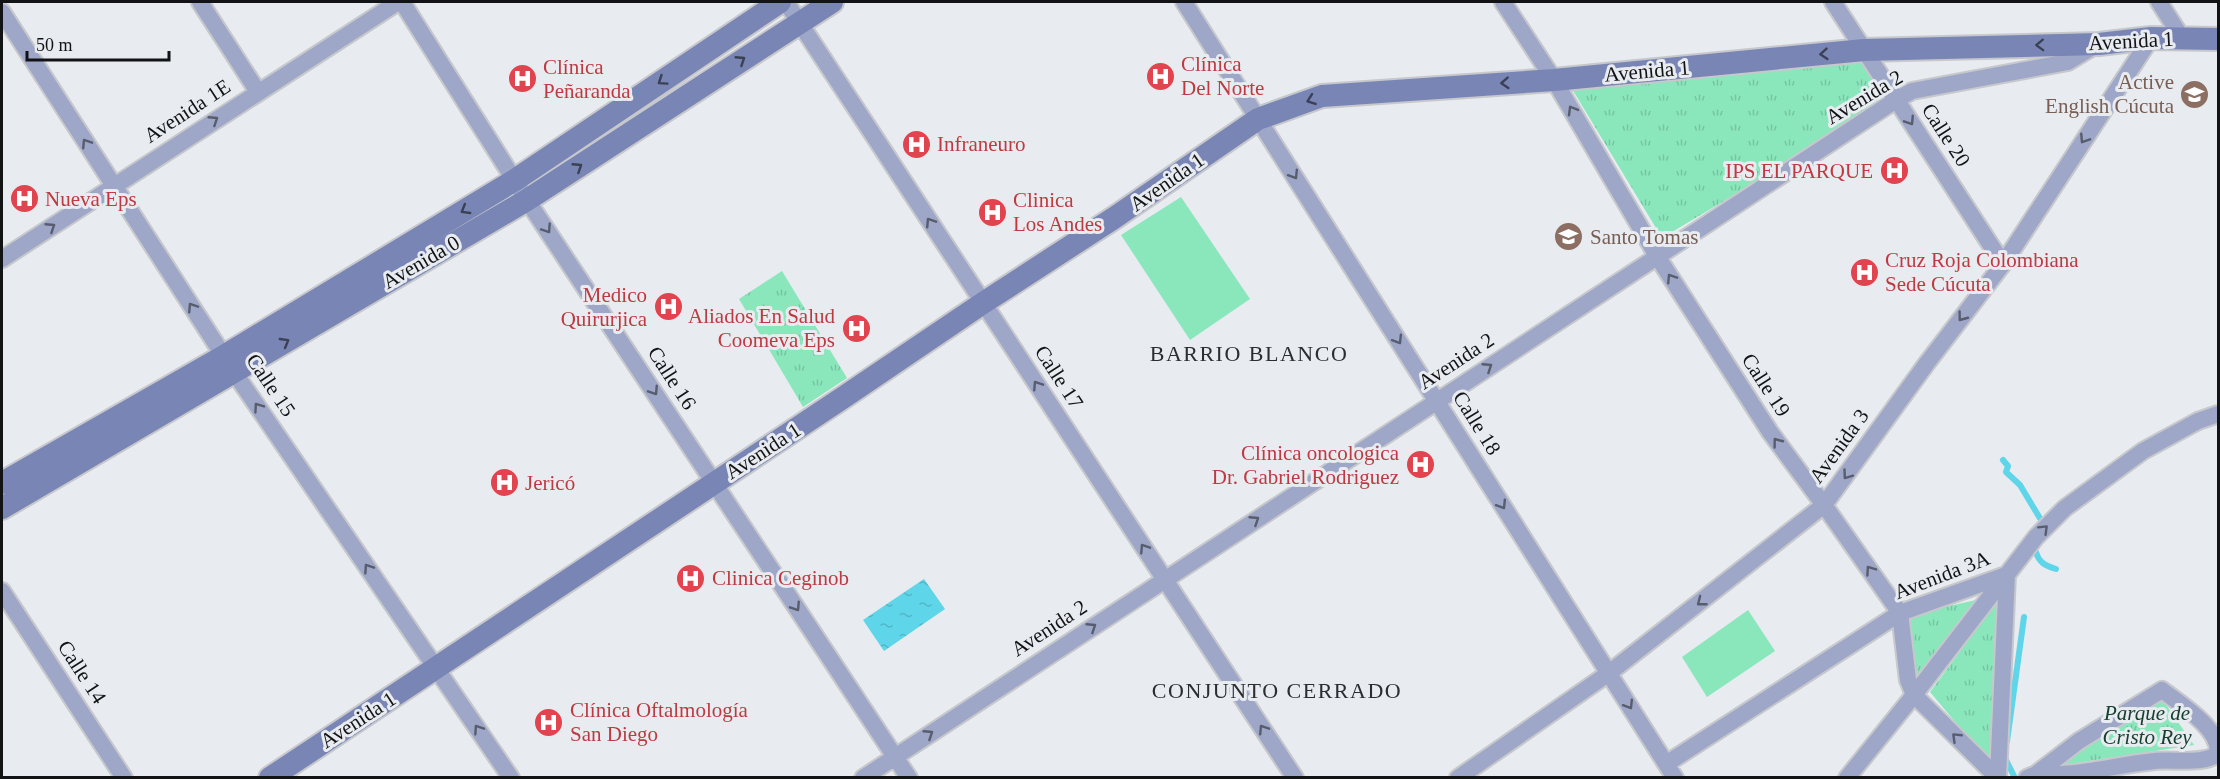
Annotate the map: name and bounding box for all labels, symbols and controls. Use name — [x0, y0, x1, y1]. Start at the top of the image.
scale bar — [27, 24, 170, 62]
street label: Avenida 1 — [2088, 27, 2174, 55]
text: 50 m — [36, 35, 73, 55]
one-way arrow — [2036, 39, 2045, 52]
one-way arrow — [1820, 47, 1829, 60]
place label: Clínica Del Norte — [1181, 52, 1264, 100]
place label: Clínica Peñaranda — [543, 55, 631, 103]
street label: Avenida 1 — [1603, 55, 1691, 87]
one-way arrow — [734, 56, 745, 67]
hospital icon: Clínica Del Norte — [1144, 60, 1176, 92]
hospital icon: Clínica Peñaranda — [506, 63, 538, 95]
street label: Avenida 2 — [1821, 65, 1907, 129]
place label: Active English Cúcuta — [2045, 70, 2175, 118]
street label: Avenida 1E — [139, 74, 235, 148]
one-way arrow — [658, 74, 669, 85]
one-way arrow — [1500, 76, 1509, 89]
school or university icon: Active English Cúcuta — [2179, 78, 2211, 110]
one-way arrow — [1306, 92, 1317, 105]
street label: Calle 20 — [1917, 99, 1975, 171]
one-way arrow — [1568, 106, 1579, 116]
one-way arrow — [1903, 115, 1915, 125]
one-way arrow — [208, 116, 218, 128]
hospital icon: Infraneuro — [900, 128, 932, 160]
place label: Infraneuro — [937, 132, 1026, 156]
one-way arrow — [2081, 133, 2092, 144]
one-way arrow — [82, 139, 94, 149]
street label: Avenida 1 — [1125, 148, 1209, 216]
hospital icon: IPS EL PARQUE — [1878, 155, 1910, 187]
place label: IPS EL PARQUE — [1725, 159, 1873, 183]
one-way arrow — [572, 162, 582, 174]
one-way arrow — [1287, 168, 1298, 179]
hospital icon: Nueva Eps — [8, 183, 40, 215]
place label: Nueva Eps — [45, 187, 137, 211]
place label: Clinica Los Andes — [1013, 188, 1102, 236]
hospital icon: Clinica Los Andes — [976, 196, 1008, 228]
one-way arrow — [461, 202, 471, 214]
one-way arrow — [926, 218, 937, 229]
school or university icon: Santo Tomas — [1553, 221, 1585, 253]
one-way arrow — [539, 222, 550, 233]
one-way arrow — [44, 223, 55, 234]
place label: Santo Tomas — [1590, 225, 1698, 249]
street label: Avenida 0 — [378, 230, 464, 294]
place label: Cruz Roja Colombiana Sede Cúcuta — [1885, 248, 2079, 296]
hospital icon: Cruz Roja Colombiana Sede Cúcuta — [1848, 256, 1880, 288]
one-way arrow — [1667, 274, 1679, 284]
place label: Medico Quirurjica — [561, 283, 648, 331]
hospital icon: Medico Quirurjica — [652, 291, 684, 323]
one-way arrow — [189, 302, 200, 313]
place label: Aliados En Salud Coomeva Eps — [688, 304, 835, 352]
one-way arrow — [1958, 311, 1969, 322]
hospital icon: Aliados En Salud Coomeva Eps — [840, 312, 872, 344]
street label: Avenida 2 — [1414, 328, 1498, 394]
one-way arrow — [1391, 334, 1403, 344]
one-way arrow — [278, 338, 289, 349]
street label: Calle 17 — [1030, 341, 1088, 413]
district label: BARRIO BLANCO — [1150, 341, 1348, 366]
street label: Calle 16 — [643, 342, 701, 414]
street label: Calle 15 — [241, 349, 301, 421]
street label: Calle 19 — [1737, 349, 1795, 421]
one-way arrow — [1482, 363, 1493, 374]
one-way arrow — [1033, 381, 1044, 392]
one-way arrow — [647, 385, 658, 396]
street label: Calle 18 — [1448, 387, 1506, 459]
one-way arrow — [254, 403, 265, 414]
street label: Avenida 3 — [1804, 404, 1874, 488]
street label: Avenida 1 — [721, 418, 805, 484]
one-way arrow — [1773, 437, 1784, 448]
place label: Clínica oncologica Dr. Gabriel Rodriguez — [1212, 441, 1400, 489]
hospital icon: Clínica oncologica Dr. Gabriel Rodriguez — [1404, 449, 1436, 481]
hospital icon: Jericó — [488, 467, 520, 499]
one-way arrow — [1843, 468, 1854, 479]
place label: Jericó — [525, 471, 575, 495]
one-way arrow — [1495, 499, 1507, 509]
one-way arrow — [1248, 516, 1259, 527]
one-way arrow — [2036, 526, 2047, 537]
one-way arrow — [1140, 544, 1151, 555]
street label: Avenida 3A — [1891, 545, 1994, 604]
hospital icon: Clinica Ceginob — [675, 562, 707, 594]
one-way arrow — [364, 564, 375, 575]
place label: Clinica Ceginob — [712, 566, 849, 590]
one-way arrow — [1866, 566, 1877, 577]
one-way arrow — [1696, 594, 1707, 605]
street label: Avenida 2 — [1007, 595, 1091, 661]
one-way arrow — [789, 600, 800, 611]
one-way arrow — [1085, 623, 1096, 634]
street label: Calle 14 — [53, 636, 112, 709]
district label: CONJUNTO CERRADO — [1152, 678, 1402, 703]
street label: Avenida 1 — [316, 687, 400, 753]
place label: Clínica Oftalmología San Diego — [570, 698, 749, 746]
one-way arrow — [1622, 698, 1633, 709]
park label: Parque de Cristo Rey — [2102, 701, 2192, 749]
hospital icon: Clínica Oftalmología San Diego — [533, 706, 565, 738]
one-way arrow — [1259, 724, 1270, 735]
one-way arrow — [474, 725, 485, 736]
one-way arrow — [922, 730, 933, 741]
one-way arrow — [1953, 733, 1964, 744]

